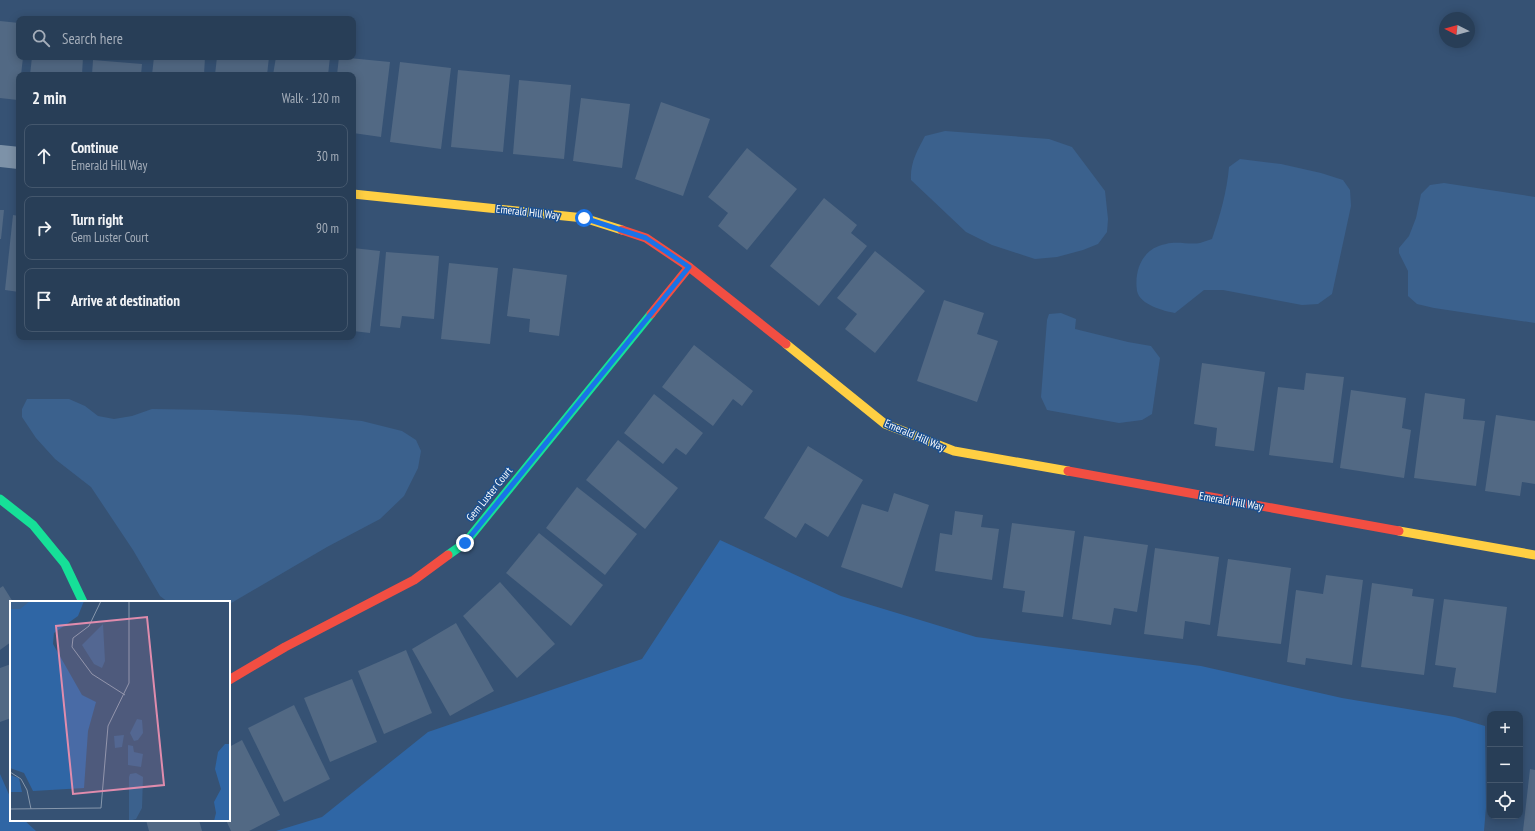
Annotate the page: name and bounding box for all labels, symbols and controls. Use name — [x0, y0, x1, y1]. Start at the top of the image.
north arrow — [1439, 12, 1475, 48]
search box — [16, 16, 356, 60]
icon: search — [30, 27, 52, 49]
text: Search here — [62, 29, 123, 48]
text: 2 min — [32, 87, 66, 109]
text: Walk · 120 m — [282, 90, 340, 107]
text: Continue — [71, 138, 118, 157]
icon: ahead — [33, 145, 55, 167]
text: 30 m — [316, 148, 339, 165]
text: Emerald Hill Way — [71, 157, 147, 174]
street label: Emerald Hill Way — [495, 202, 562, 222]
route start — [575, 209, 593, 227]
text: Turn right — [71, 210, 123, 229]
icon: right — [33, 217, 55, 239]
text: 90 m — [316, 220, 339, 237]
text: Gem Luster Court — [71, 229, 149, 246]
icon: arrive — [33, 289, 55, 311]
text: Arrive at destination — [71, 291, 180, 310]
street label: Emerald Hill Way — [883, 416, 948, 454]
street label: Gem Luster Court — [463, 464, 515, 524]
street label: Emerald Hill Way — [1198, 488, 1265, 514]
route end — [456, 534, 474, 552]
inset map — [10, 601, 230, 821]
map controls — [1487, 711, 1523, 819]
button: + — [1487, 711, 1523, 747]
button: − — [1487, 747, 1523, 783]
button: locate — [1487, 783, 1523, 819]

